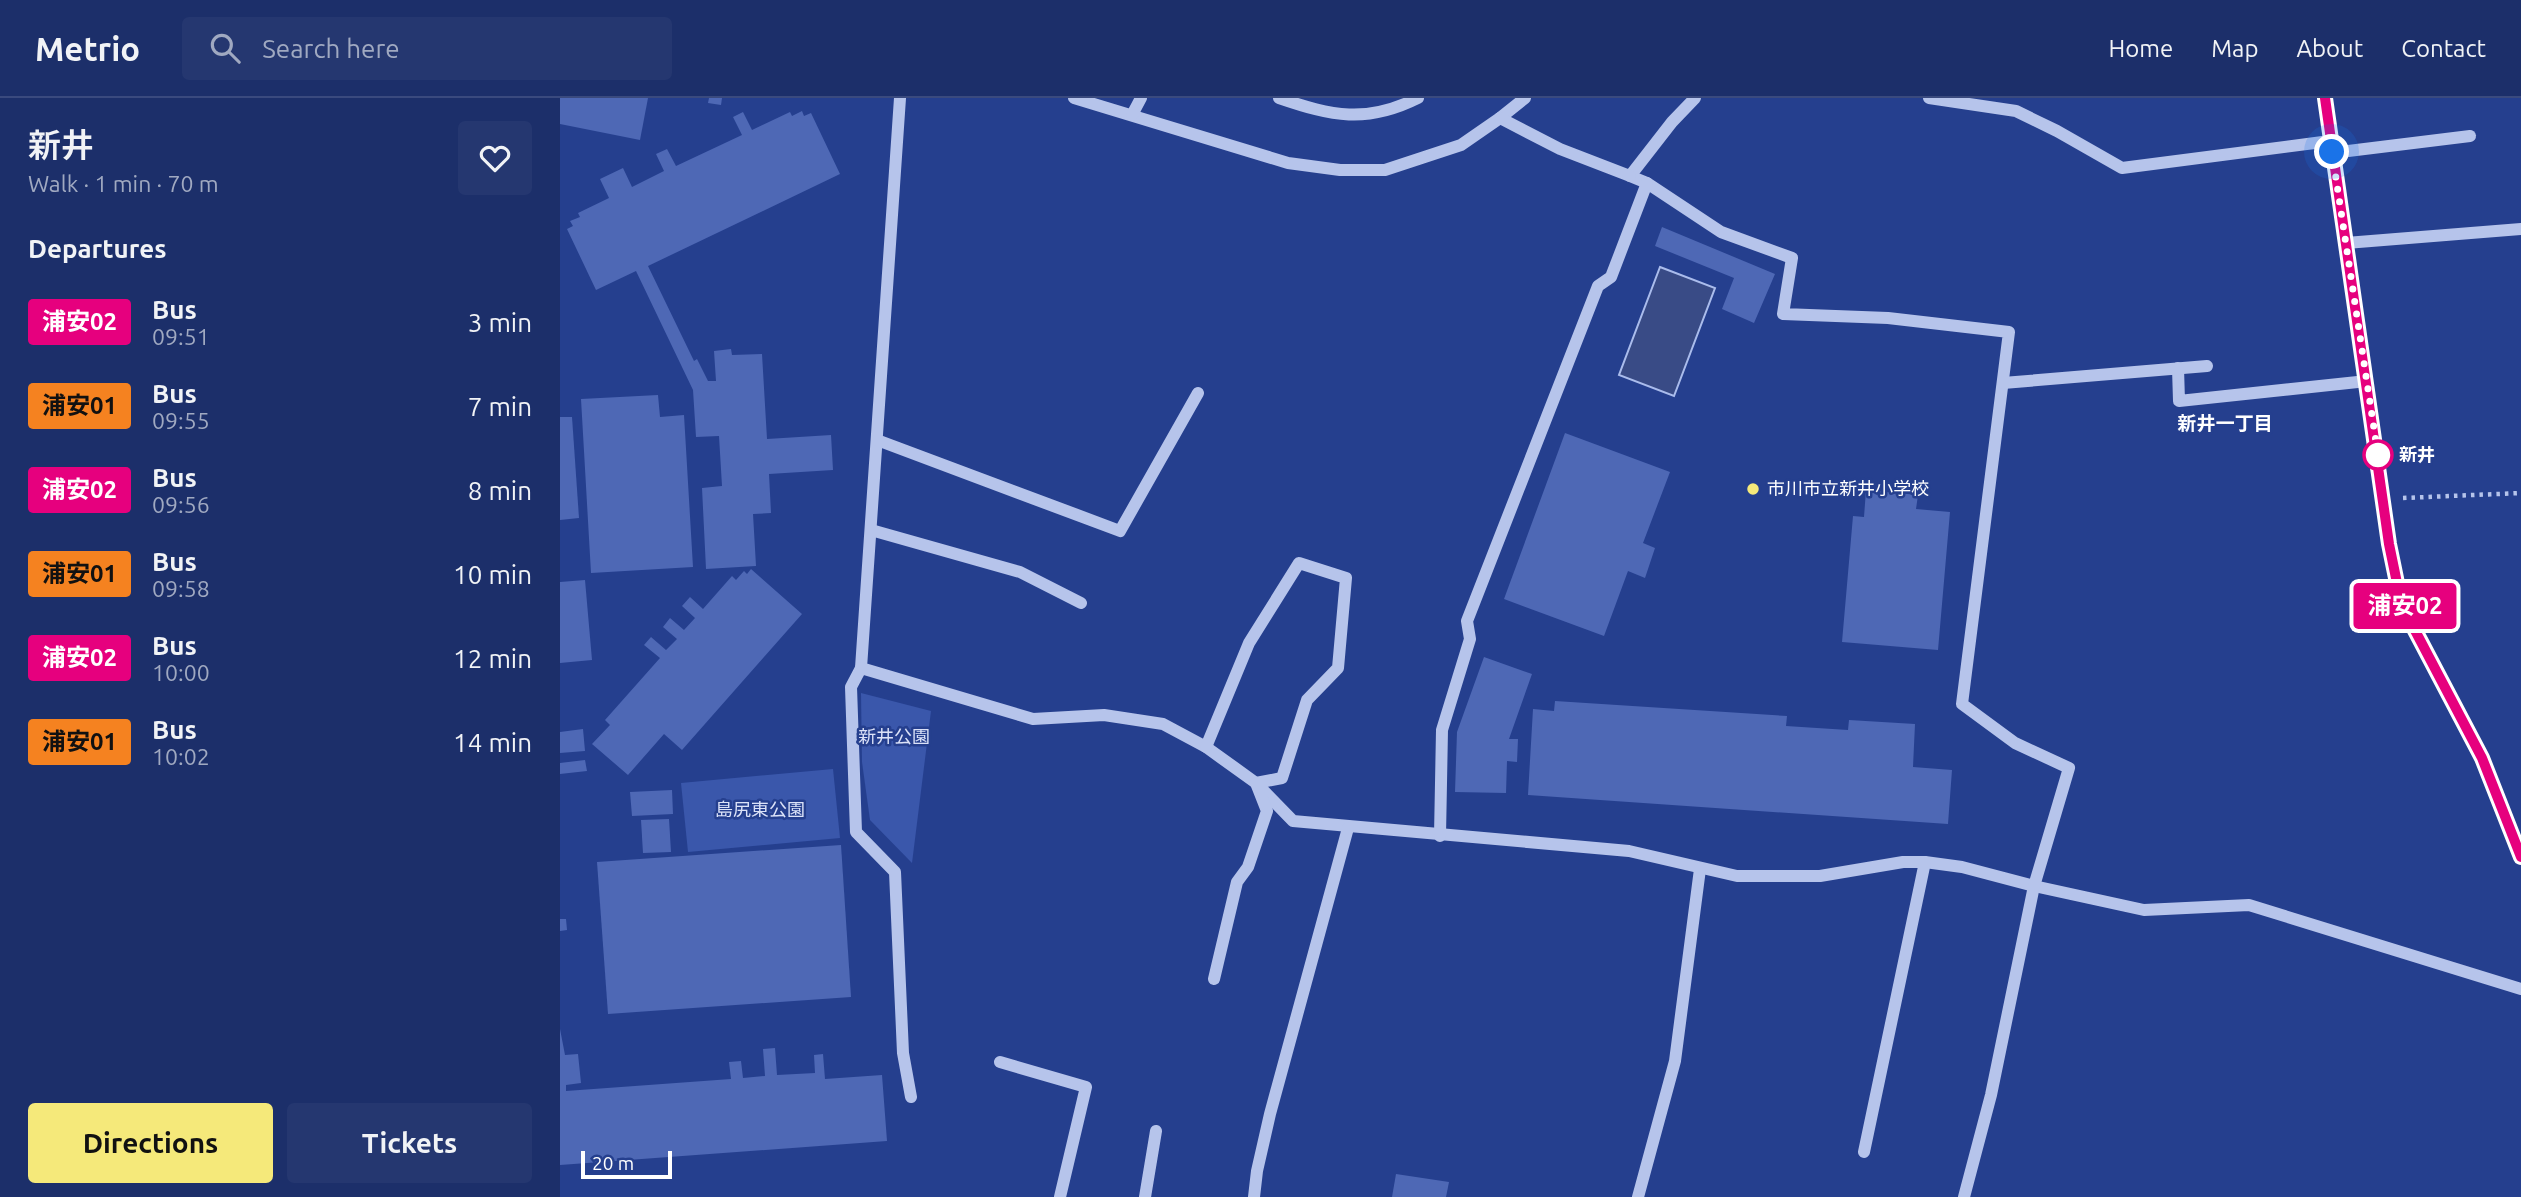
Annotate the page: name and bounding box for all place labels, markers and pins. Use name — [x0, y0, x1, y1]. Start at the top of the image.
marker: 新井 — [2363, 440, 2393, 470]
place label: 新井 — [2399, 444, 2435, 464]
place label: 市川市立新井小学校 — [1767, 478, 1929, 498]
marker: 市川市立新井小学校 — [1745, 481, 1761, 497]

